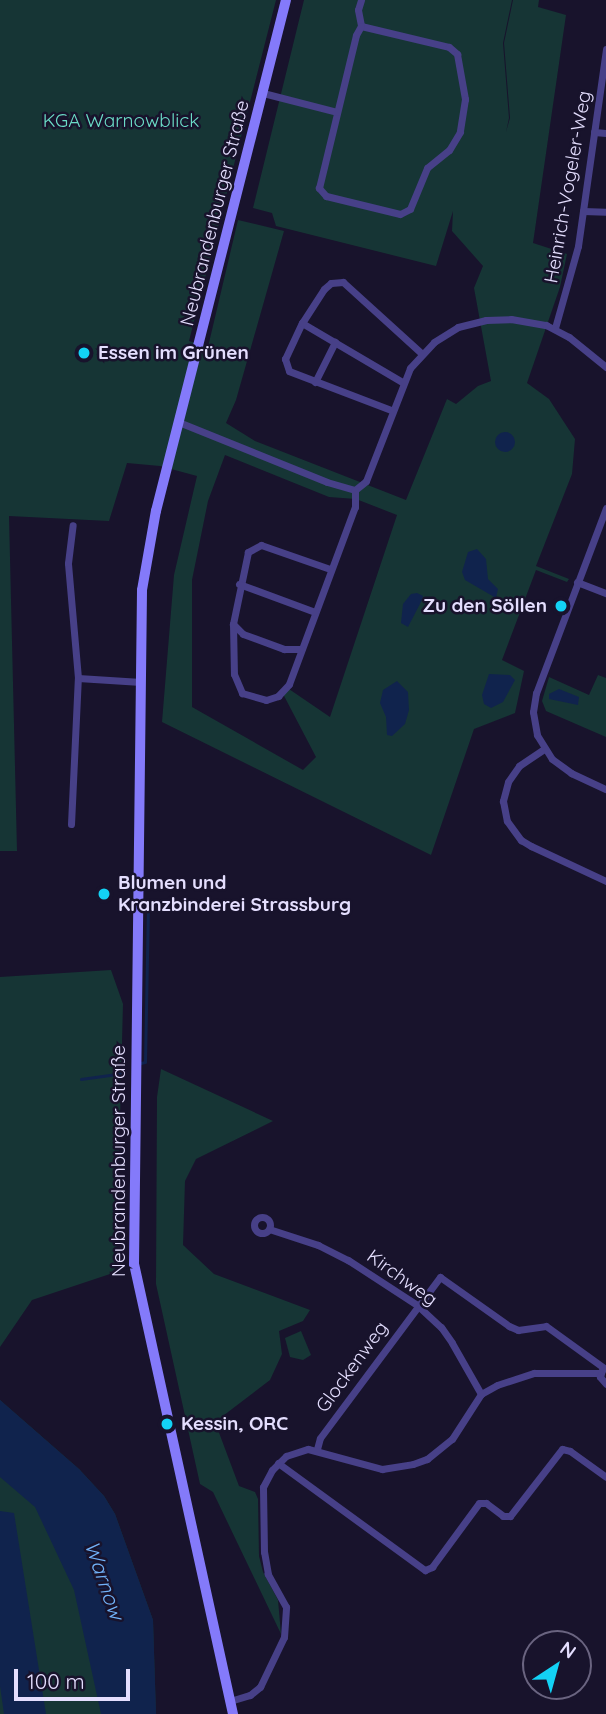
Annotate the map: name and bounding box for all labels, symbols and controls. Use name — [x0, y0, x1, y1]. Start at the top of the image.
street label: Heinrich-Vogeler-Weg — [540, 89, 596, 285]
street label: Neubrandenburger Straße — [176, 98, 254, 328]
park label: KGA Warnowblick — [43, 110, 199, 132]
place label: Essen im Grünen — [98, 342, 249, 364]
marker: Essen im Grünen — [76, 345, 92, 361]
place label: Zu den Söllen — [423, 595, 547, 617]
marker: Zu den Söllen — [553, 598, 569, 614]
place label: Blumen und Kranzbinderei Strassburg — [118, 872, 351, 916]
marker: Blumen und Kranzbinderei Strassburg — [96, 886, 112, 902]
street label: Neubrandenburger Straße — [108, 1045, 130, 1277]
street label: Kirchweg — [362, 1245, 442, 1311]
street label: Glockenweg — [311, 1317, 393, 1417]
place label: Kessin, ORC — [181, 1413, 288, 1435]
marker: Kessin, ORC — [159, 1416, 175, 1432]
water label: Warnow — [80, 1537, 130, 1623]
north arrow — [522, 1630, 592, 1700]
text: N — [555, 1636, 581, 1663]
scale bar — [18, 1654, 133, 1698]
text: 100 m — [27, 1668, 85, 1694]

